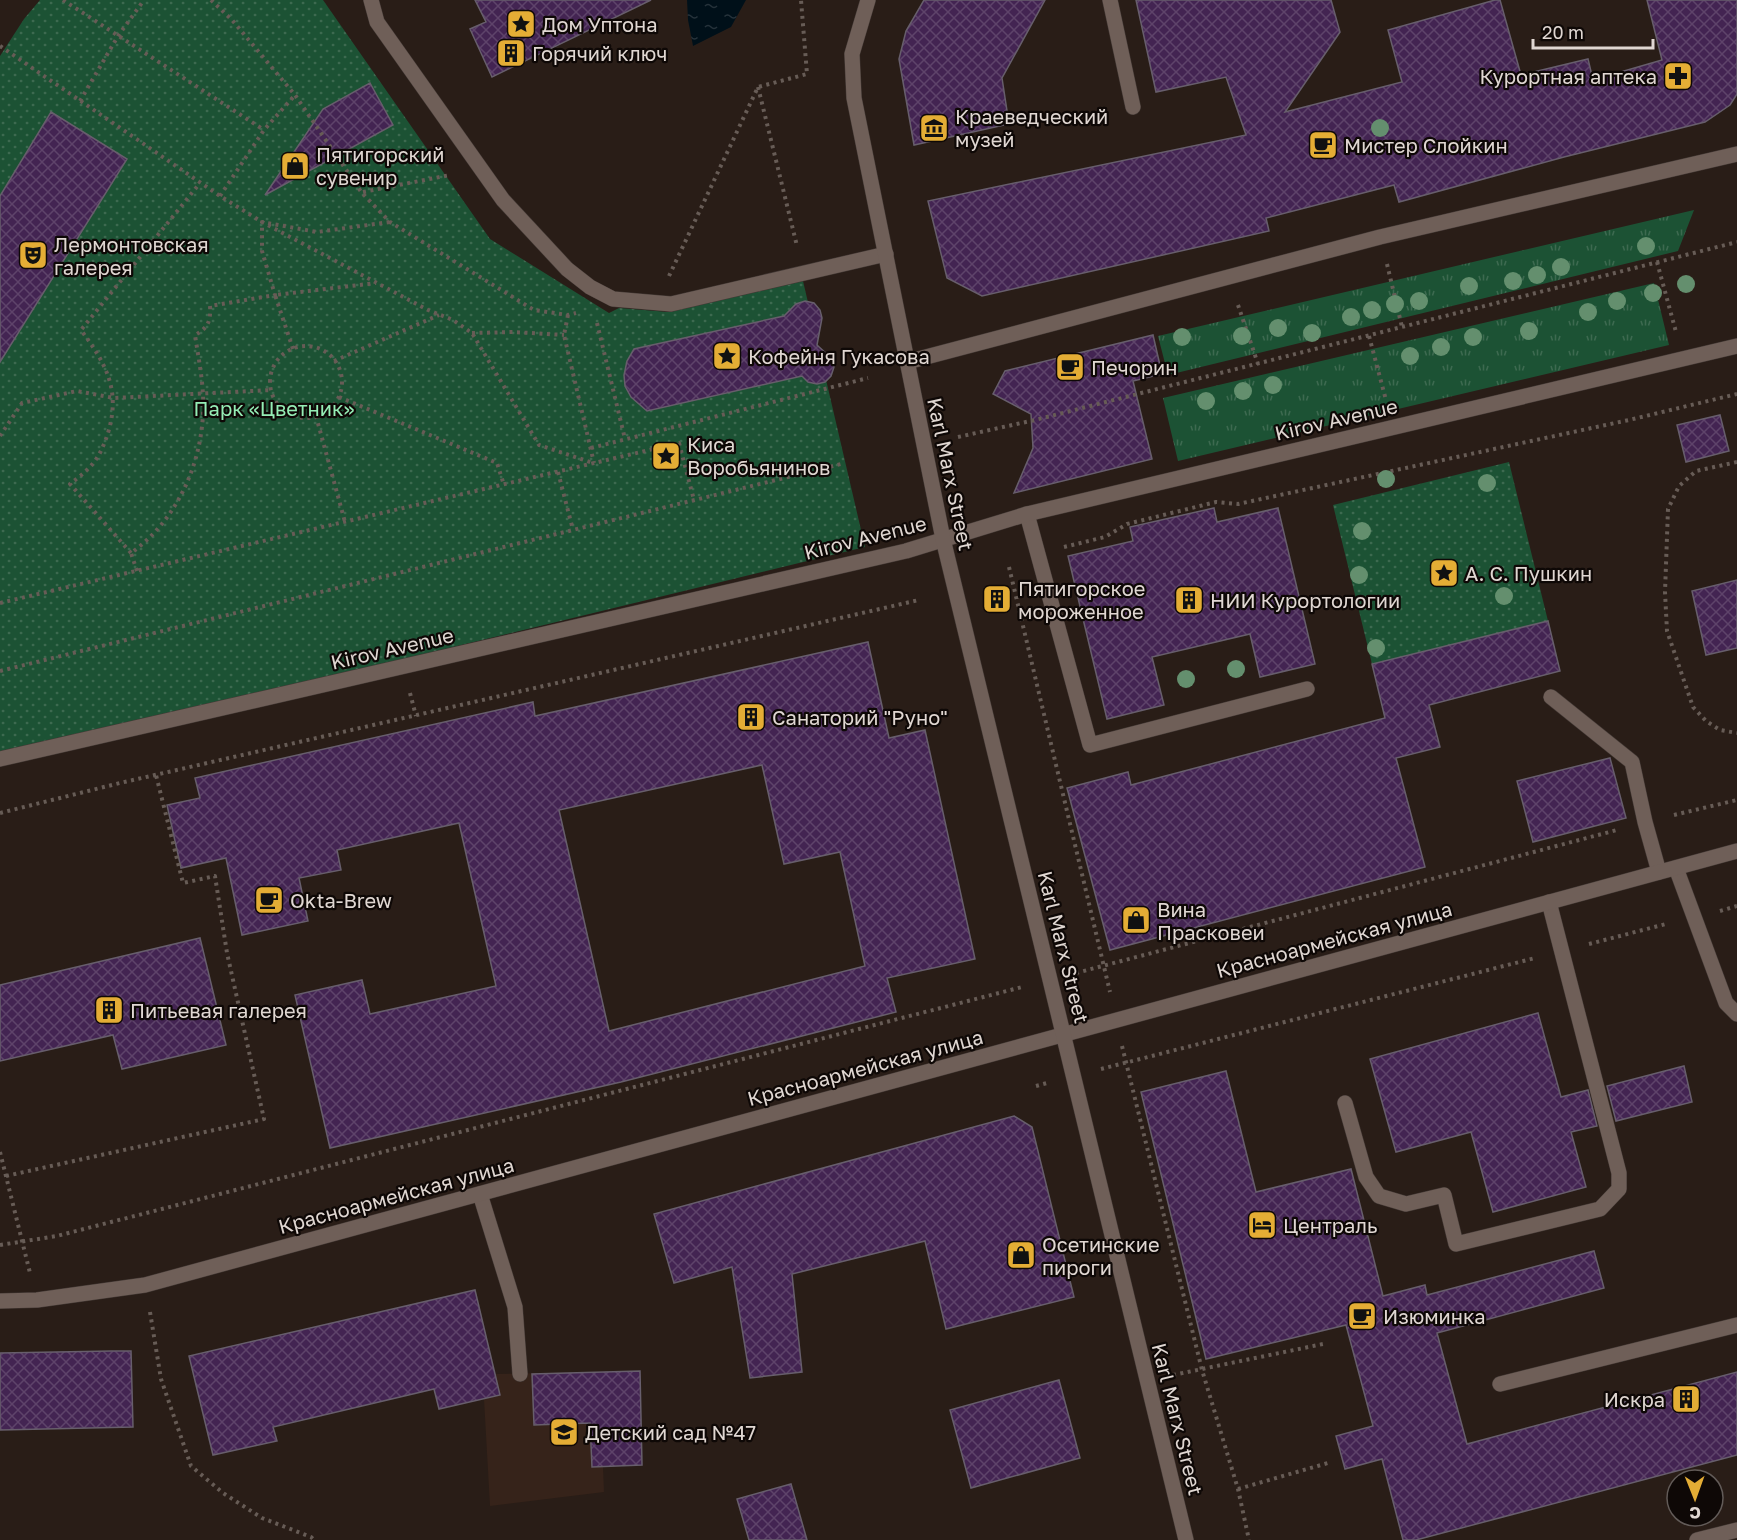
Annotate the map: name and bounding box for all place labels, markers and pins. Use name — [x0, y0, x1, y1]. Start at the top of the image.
place icon: Дом Уптона — [505, 8, 537, 40]
place label: Дом Уптона — [542, 12, 658, 36]
building icon: Горячий ключ — [495, 37, 527, 69]
place label: Горячий ключ — [532, 41, 667, 65]
pharmacy icon: Курортная аптека — [1662, 60, 1694, 92]
place label: Курортная аптека — [1479, 64, 1657, 88]
place label: Краеведческий музей — [955, 104, 1108, 151]
museum icon: Краеведческий музей — [918, 112, 950, 144]
cafe icon: Мистер Слойкин — [1307, 129, 1339, 161]
place label: Мистер Слойкин — [1344, 133, 1508, 157]
place label: Пятигорский сувенир — [316, 142, 445, 189]
shop icon: Пятигорский сувенир — [279, 150, 311, 182]
place label: Лермонтовская галерея — [54, 232, 209, 279]
theatre icon: Лермонтовская галерея — [17, 239, 49, 271]
place icon: Кофейня Гукасова — [711, 340, 743, 372]
place label: Кофейня Гукасова — [748, 344, 930, 368]
cafe icon: Печорин — [1054, 351, 1086, 383]
place label: Печорин — [1091, 355, 1177, 379]
place label: Киса Воробьянинов — [687, 432, 830, 479]
place icon: Киса Воробьянинов — [650, 440, 682, 472]
place icon: А. С. Пушкин — [1428, 557, 1460, 589]
place label: А. С. Пушкин — [1465, 561, 1592, 585]
place label: Пятигорское мороженное — [1018, 576, 1145, 623]
building icon: Пятигорское мороженное — [981, 583, 1013, 615]
building icon: НИИ Курортологии — [1173, 584, 1205, 616]
place label: НИИ Курортологии — [1210, 588, 1400, 612]
building icon: Санаторий "Руно" — [735, 701, 767, 733]
place label: Санаторий "Руно" — [772, 705, 948, 729]
cafe icon: Okta-Brew — [253, 884, 285, 916]
place label: Okta-Brew — [290, 888, 392, 912]
place label: Вина Прасковеи — [1157, 897, 1265, 944]
shop icon: Вина Прасковеи — [1120, 904, 1152, 936]
building icon: Питьевая галерея — [93, 994, 125, 1026]
place label: Питьевая галерея — [130, 998, 307, 1022]
hotel icon: Централь — [1246, 1209, 1278, 1241]
place label: Централь — [1283, 1213, 1378, 1237]
place label: Осетинские пироги — [1042, 1232, 1160, 1279]
shop icon: Осетинские пироги — [1005, 1239, 1037, 1271]
cafe icon: Изюминка — [1346, 1300, 1378, 1332]
place label: Изюминка — [1383, 1304, 1486, 1328]
building icon: Искра — [1670, 1383, 1702, 1415]
place label: Искра — [1604, 1387, 1665, 1411]
school or university icon: Детский сад №47 — [548, 1416, 580, 1448]
place label: Детский сад №47 — [585, 1420, 756, 1444]

